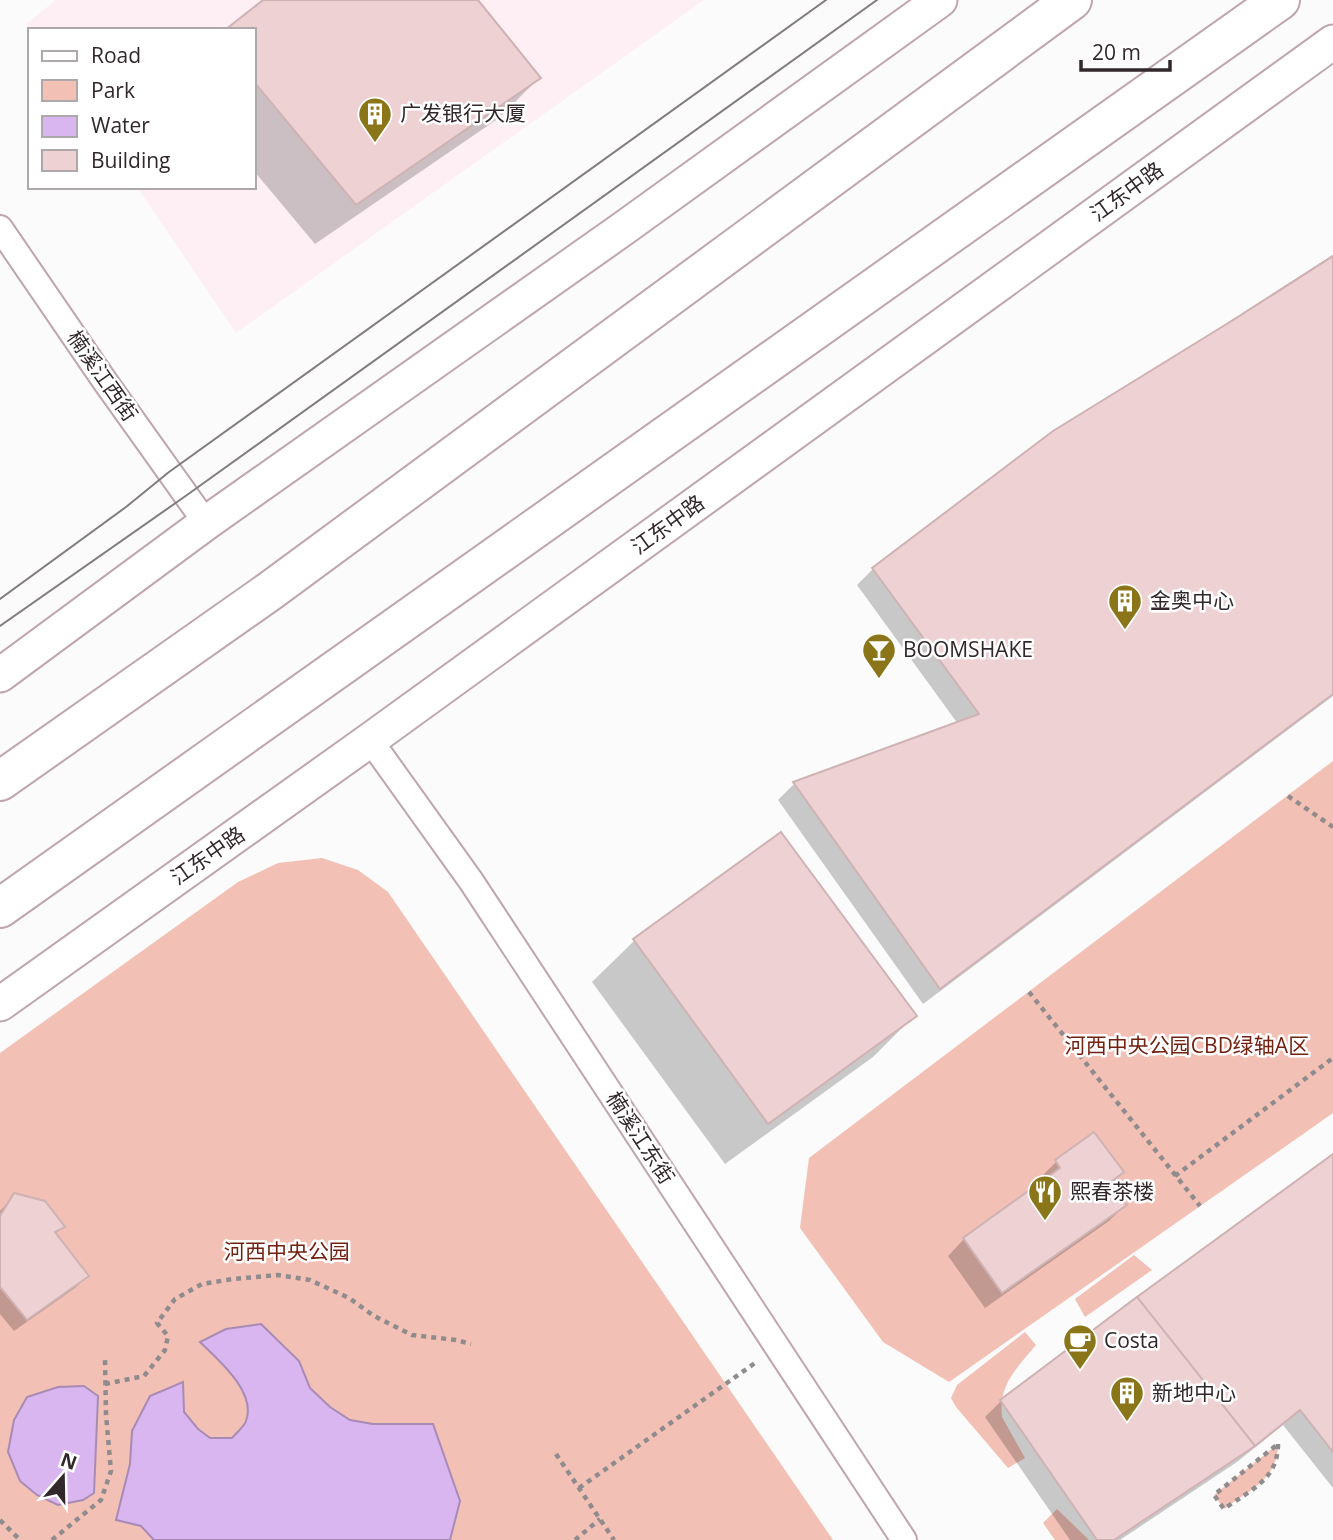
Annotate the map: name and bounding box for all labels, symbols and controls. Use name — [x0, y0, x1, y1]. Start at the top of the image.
legend — [28, 28, 256, 189]
scale bar — [1081, 28, 1170, 72]
text: 20 m — [1092, 38, 1141, 66]
text: Road — [91, 41, 141, 69]
text: Park — [91, 76, 135, 104]
building icon: 广发银行大厦 — [356, 95, 394, 144]
place label: 广发银行大厦 — [400, 99, 526, 127]
text: Water — [91, 111, 150, 139]
text: Building — [91, 146, 170, 174]
street label: 江东中路 — [1084, 155, 1169, 227]
street label: 楠溪江西街 — [61, 324, 144, 426]
street label: 江东中路 — [625, 488, 710, 560]
building icon: 金奥中心 — [1106, 582, 1144, 631]
place label: 金奥中心 — [1150, 586, 1234, 614]
bar icon: BOOMSHAKE — [860, 631, 898, 680]
place label: BOOMSHAKE — [903, 635, 1033, 663]
street label: 江东中路 — [165, 820, 250, 891]
park label: 河西中央公园CBD绿轴A区 — [1065, 1031, 1309, 1059]
street label: 楠溪江东街 — [601, 1086, 681, 1189]
restaurant icon: 熙春茶楼 — [1026, 1173, 1064, 1222]
place label: 熙春茶楼 — [1070, 1177, 1154, 1205]
park label: 河西中央公园 — [224, 1237, 350, 1265]
cafe icon: Costa — [1061, 1322, 1099, 1371]
place label: Costa — [1104, 1326, 1159, 1354]
building icon: 新地中心 — [1108, 1374, 1146, 1423]
place label: 新地中心 — [1152, 1378, 1236, 1406]
north arrow — [28, 1442, 98, 1512]
text: N — [57, 1446, 81, 1476]

